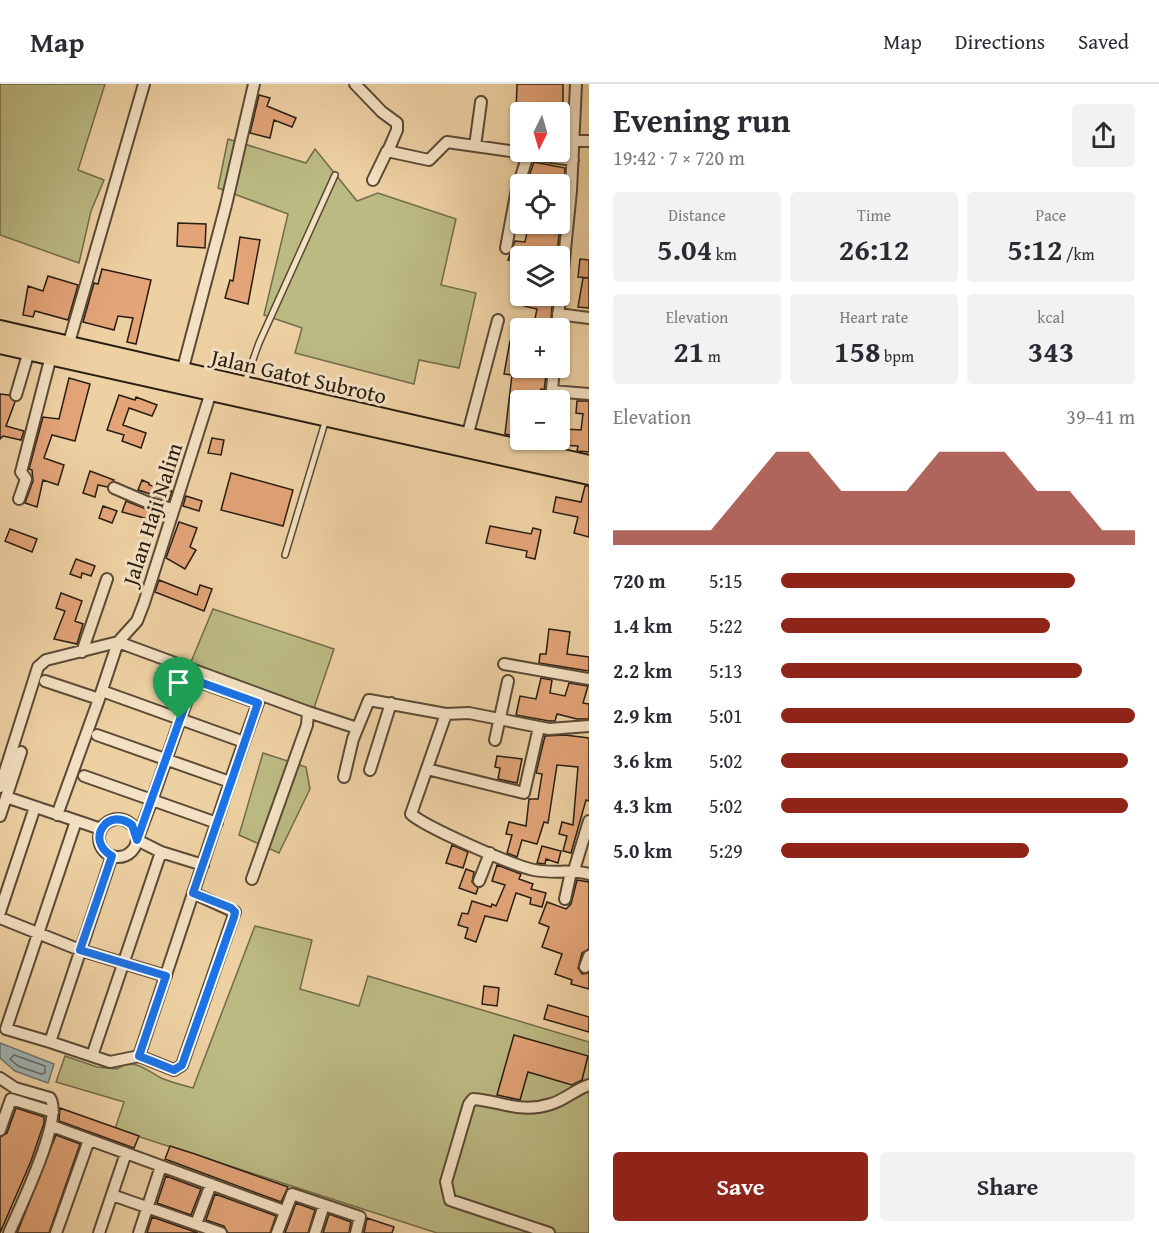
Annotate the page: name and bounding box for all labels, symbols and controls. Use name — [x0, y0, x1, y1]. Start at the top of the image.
text: Map — [30, 21, 84, 62]
text: Map — [883, 26, 922, 57]
text: Directions — [955, 26, 1045, 57]
text: Saved — [1078, 26, 1129, 57]
text: Evening run — [613, 96, 790, 144]
north arrow — [510, 102, 570, 162]
map controls — [510, 102, 570, 450]
button: share — [1072, 104, 1135, 167]
text: 19:42 · 7 × 720 m — [613, 143, 745, 172]
button: locate — [510, 174, 570, 234]
text: Distance — [668, 203, 726, 227]
text: Time — [857, 203, 891, 227]
text: Pace — [1036, 203, 1066, 227]
text: 5.04 — [657, 227, 712, 271]
text: 26:12 — [839, 227, 909, 271]
text: 5:12 — [1007, 227, 1062, 271]
text: km — [712, 242, 737, 266]
text: /km — [1062, 242, 1095, 266]
button: layers — [510, 246, 570, 306]
text: Elevation — [666, 305, 728, 329]
text: Heart rate — [840, 305, 908, 329]
text: kcal — [1037, 305, 1065, 329]
button: + — [510, 318, 570, 378]
text: 21 — [673, 329, 704, 373]
text: 158 — [834, 329, 881, 373]
text: 343 — [1028, 329, 1074, 373]
street label: Jalan Gatot Subroto — [205, 340, 390, 412]
text: m — [704, 344, 721, 368]
text: bpm — [881, 344, 914, 368]
button: − — [510, 390, 570, 450]
text: Elevation — [613, 402, 691, 431]
text: 39–41 m — [1066, 402, 1135, 431]
street label: Jalan Haji Nalim — [113, 439, 190, 592]
text: 720 m — [613, 566, 666, 595]
text: 5:15 — [709, 566, 743, 595]
text: 1.4 km — [613, 611, 672, 640]
text: 5:22 — [709, 611, 743, 640]
text: 2.2 km — [613, 656, 672, 685]
text: 5:13 — [709, 656, 743, 685]
pin — [153, 657, 204, 719]
icon: arrive — [162, 666, 195, 699]
text: 2.9 km — [613, 701, 672, 730]
text: 5:01 — [709, 701, 743, 730]
text: 3.6 km — [613, 746, 672, 775]
text: 5:02 — [709, 746, 743, 775]
text: 4.3 km — [613, 791, 672, 820]
text: 5:02 — [709, 791, 743, 820]
text: 5.0 km — [613, 836, 672, 865]
text: 5:29 — [709, 836, 743, 865]
button: Save — [613, 1152, 868, 1221]
button: Share — [880, 1152, 1135, 1221]

